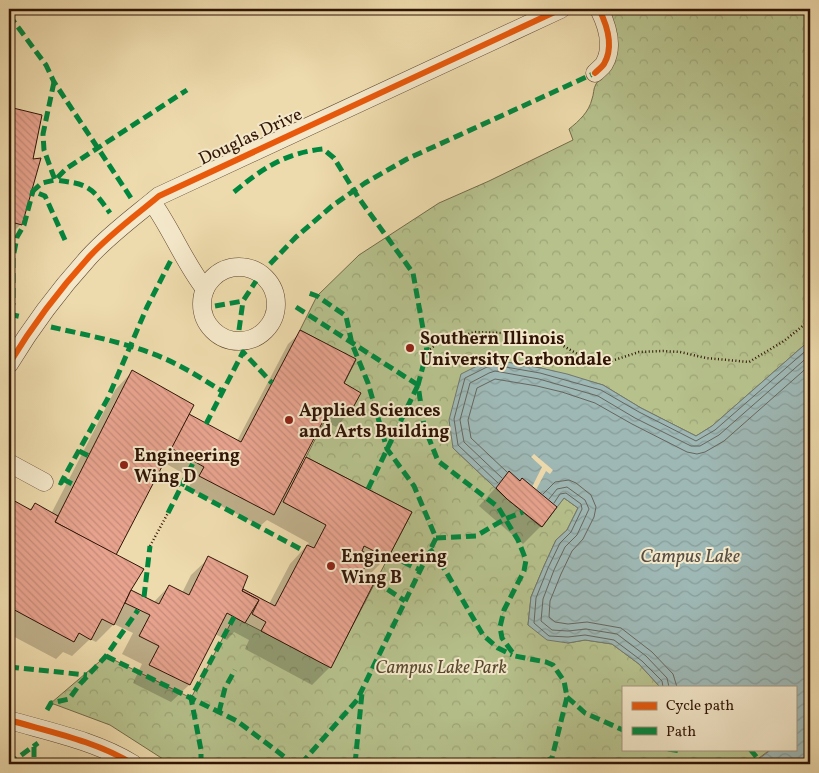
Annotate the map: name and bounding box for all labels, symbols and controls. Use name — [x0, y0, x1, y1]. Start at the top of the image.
street label: Douglas Drive — [195, 102, 307, 172]
place label: Southern Illinois University Carbondale — [420, 327, 611, 373]
marker: Southern Illinois University Carbondale — [404, 342, 416, 354]
place label: Applied Sciences and Arts Building — [299, 399, 450, 445]
marker: Applied Sciences and Arts Building — [283, 414, 295, 426]
place label: Engineering Wing D — [134, 444, 240, 490]
marker: Engineering Wing D — [118, 459, 130, 471]
water label: Campus Lake — [640, 544, 740, 570]
place label: Engineering Wing B — [341, 545, 447, 591]
marker: Engineering Wing B — [325, 560, 337, 572]
park label: Campus Lake Park — [375, 656, 507, 681]
legend — [622, 686, 796, 750]
text: Cycle path — [666, 696, 734, 717]
text: Path — [666, 722, 696, 743]

